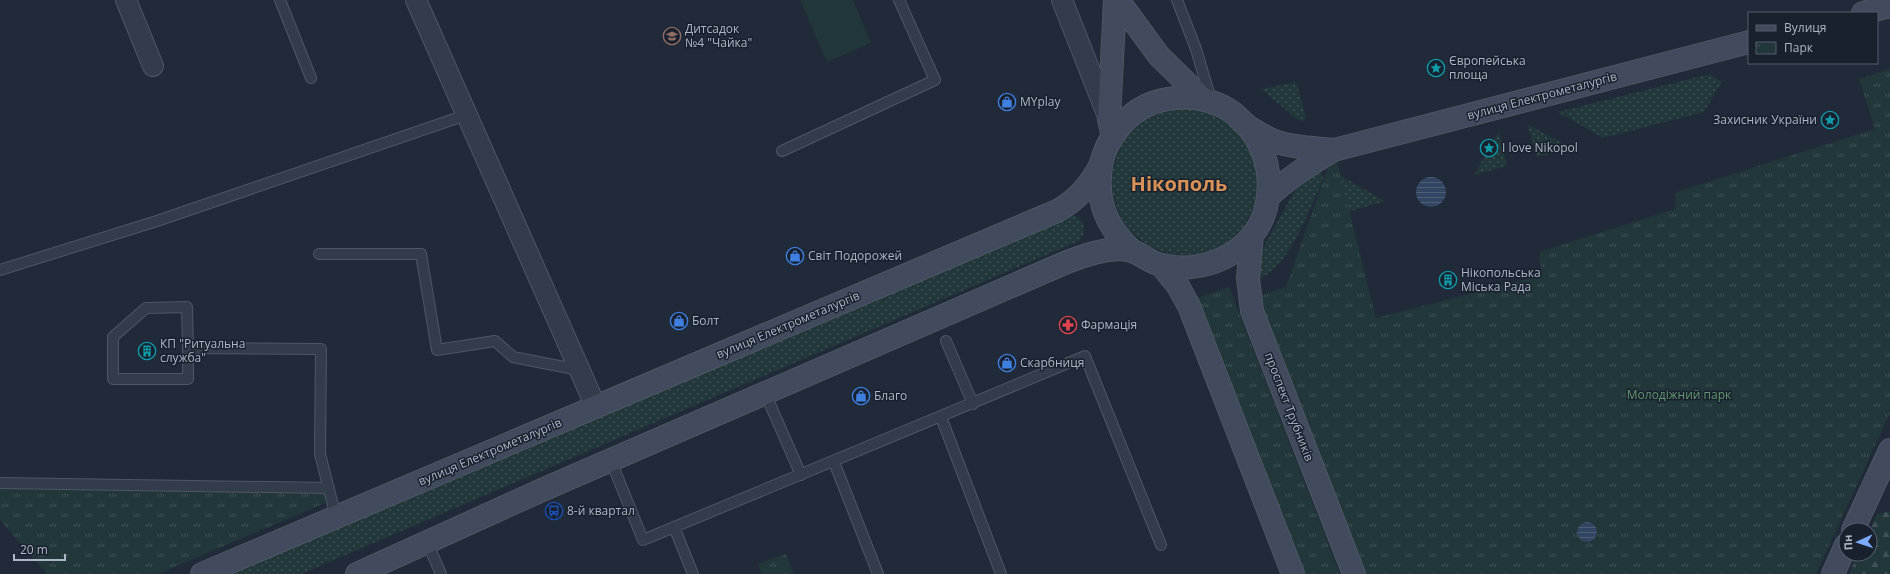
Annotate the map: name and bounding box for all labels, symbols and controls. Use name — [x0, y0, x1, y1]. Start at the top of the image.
legend — [1748, 12, 1878, 64]
text: Вулиця — [1784, 19, 1826, 36]
place label: Дитсадок №4 "Чайка" — [685, 20, 752, 51]
school or university icon: Дитсадок №4 "Чайка" — [662, 26, 682, 46]
text: Парк — [1784, 39, 1814, 56]
place label: Європейська площа — [1449, 52, 1526, 83]
place icon: Європейська площа — [1426, 58, 1446, 78]
street label: вулиця Електрометалургів — [1465, 67, 1619, 124]
shop icon: MYplay — [997, 92, 1017, 112]
place label: MYplay — [1020, 93, 1062, 110]
place icon: Захисник України — [1820, 110, 1840, 130]
place label: Захисник України — [1713, 111, 1817, 128]
place icon: I love Nikopol — [1479, 138, 1499, 158]
place label: I love Nikopol — [1502, 139, 1578, 156]
district label: Нікополь — [1131, 170, 1227, 197]
shop icon: Світ Подорожей — [785, 246, 805, 266]
place label: Світ Подорожей — [808, 247, 902, 264]
place label: Нiкопольська Міська Рада — [1461, 264, 1541, 295]
building icon: Нiкопольська Міська Рада — [1438, 270, 1458, 290]
street label: вулиця Електрометалургів — [713, 286, 862, 363]
shop icon: Болт — [669, 311, 689, 331]
place label: Болт — [692, 312, 719, 329]
pharmacy icon: Фармація — [1058, 315, 1078, 335]
place label: Фармація — [1081, 316, 1137, 333]
place label: КП "Ритуальна служба" — [160, 335, 245, 366]
building icon: КП "Ритуальна служба" — [137, 341, 157, 361]
street label: проспект Трубників — [1261, 350, 1318, 464]
shop icon: Скарбниця — [997, 353, 1017, 373]
place label: Скарбниця — [1020, 354, 1084, 371]
shop icon: Благо — [851, 386, 871, 406]
park label: Молодіжний парк — [1627, 386, 1732, 403]
place label: Благо — [874, 387, 907, 404]
street label: вулиця Електрометалургів — [415, 413, 564, 490]
bus stop icon: 8-й квартал — [544, 501, 564, 521]
place label: 8-й квартал — [567, 502, 635, 519]
north arrow — [1838, 522, 1878, 562]
text: Пн — [1840, 534, 1855, 551]
scale bar — [14, 536, 65, 562]
text: 20 m — [20, 541, 48, 558]

